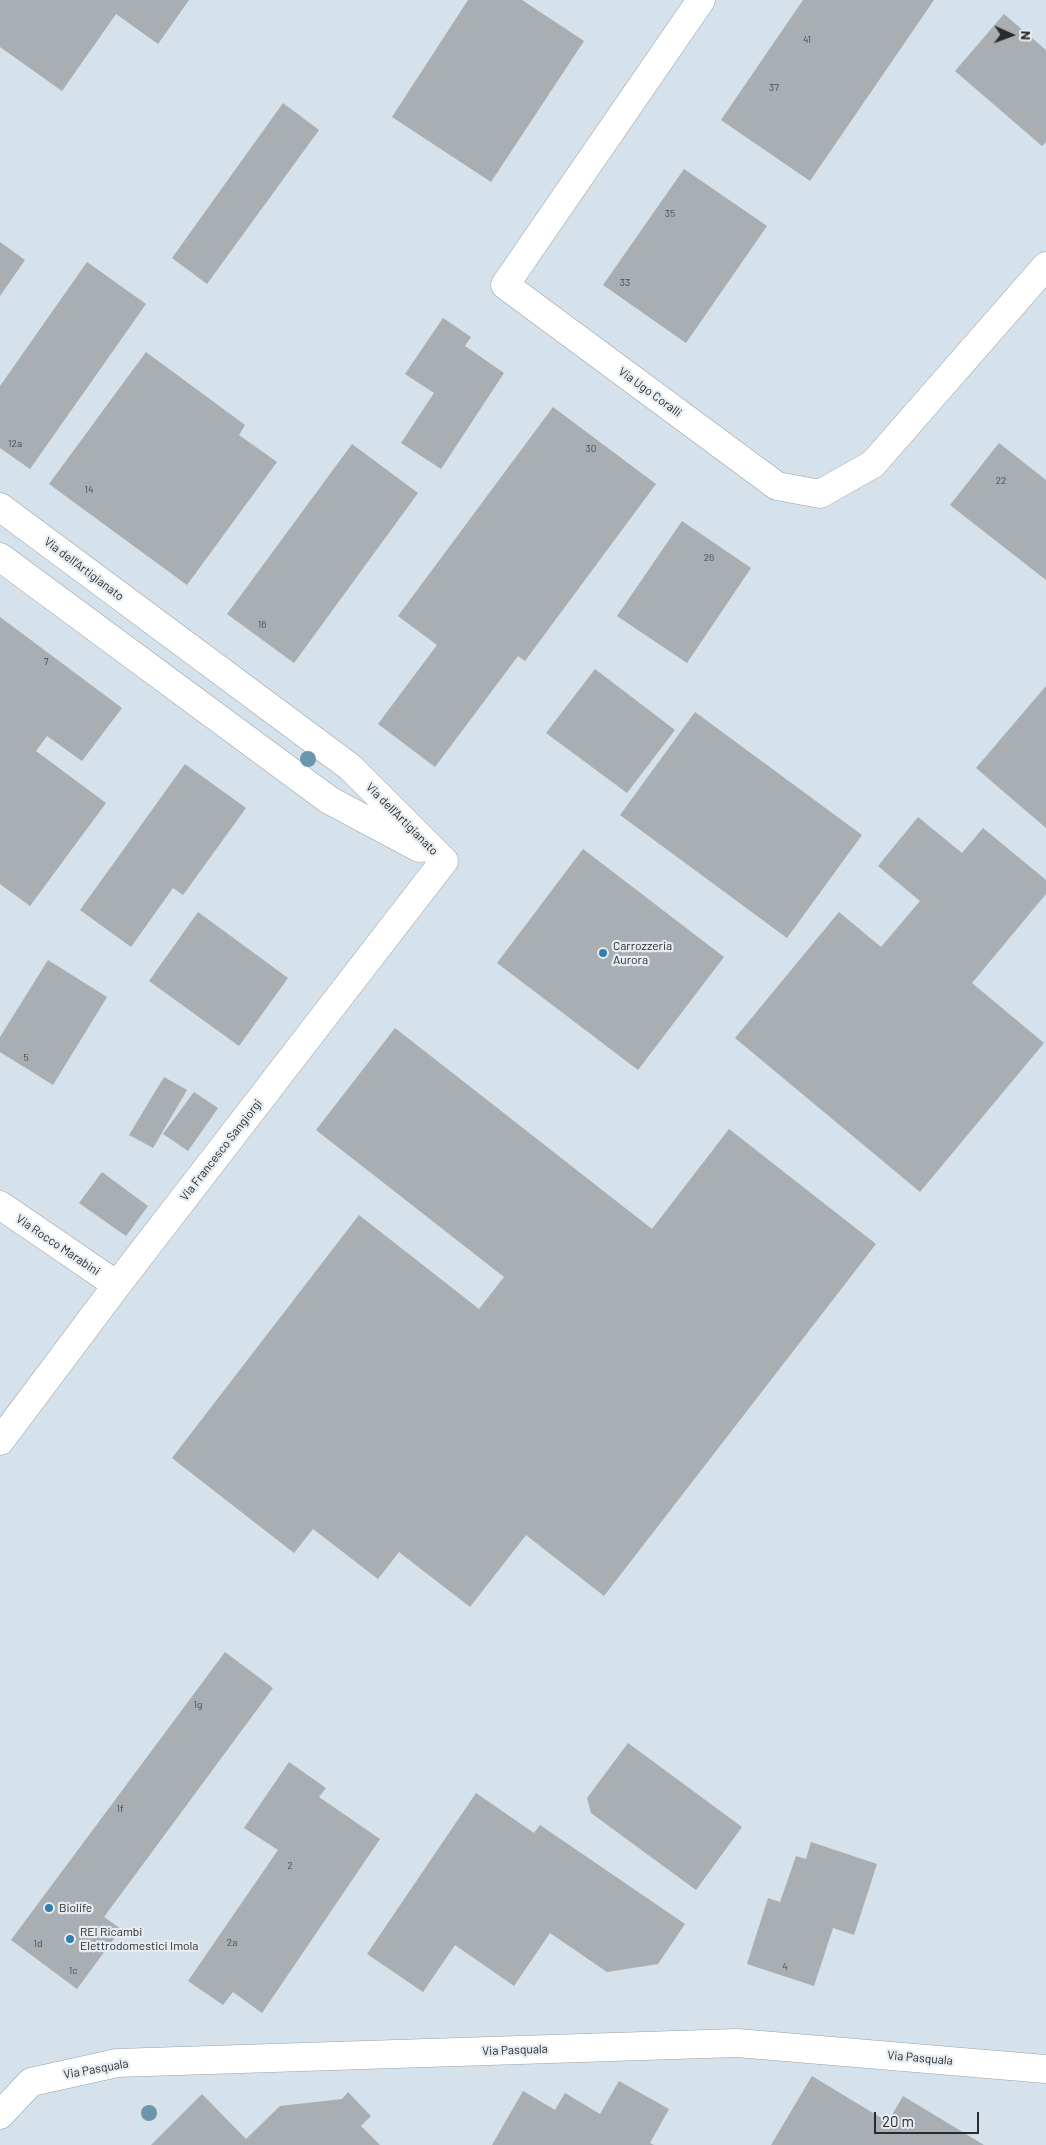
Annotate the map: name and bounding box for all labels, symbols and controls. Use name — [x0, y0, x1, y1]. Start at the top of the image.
north arrow — [986, 10, 1036, 60]
text: N — [1018, 31, 1035, 40]
house number: 41 — [803, 34, 811, 46]
house number: 37 — [769, 82, 779, 94]
house number: 35 — [665, 208, 675, 220]
house number: 33 — [620, 277, 630, 289]
street label: Via Ugo Coralli — [616, 364, 684, 420]
house number: 12a — [8, 438, 22, 450]
house number: 30 — [586, 443, 596, 455]
house number: 22 — [996, 475, 1006, 487]
house number: 14 — [84, 484, 94, 496]
street label: Via dell'Artigianato — [41, 534, 127, 604]
house number: 26 — [704, 552, 714, 564]
house number: 16 — [258, 619, 266, 631]
house number: 7 — [44, 656, 48, 668]
street label: Via dell'Artigianato — [363, 780, 441, 858]
place label: Carrozzeria Aurora — [613, 939, 672, 967]
marker: Carrozzeria Aurora — [597, 947, 609, 959]
house number: 5 — [23, 1052, 29, 1064]
street label: Via Francesco Sangiorgi — [177, 1096, 265, 1204]
street label: Via Rocco Marabini — [13, 1212, 103, 1278]
house number: 1g — [194, 1699, 202, 1711]
house number: 1f — [116, 1803, 124, 1815]
house number: 2 — [287, 1860, 293, 1872]
place label: Biolife — [59, 1901, 92, 1915]
marker: Biolife — [43, 1902, 55, 1914]
place label: REI Ricambi Elettrodomestici Imola — [80, 1925, 198, 1953]
marker: REI Ricambi Elettrodomestici Imola — [64, 1933, 76, 1945]
house number: 2a — [227, 1937, 237, 1949]
house number: 1d — [34, 1938, 42, 1950]
house number: 4 — [782, 1961, 788, 1973]
house number: 1c — [69, 1965, 77, 1977]
street label: Via Pasquala — [482, 2042, 548, 2058]
street label: Via Pasquala — [887, 2048, 953, 2068]
street label: Via Pasquala — [62, 2056, 130, 2082]
scale bar — [876, 2102, 981, 2134]
text: 20 m — [882, 2112, 914, 2130]

